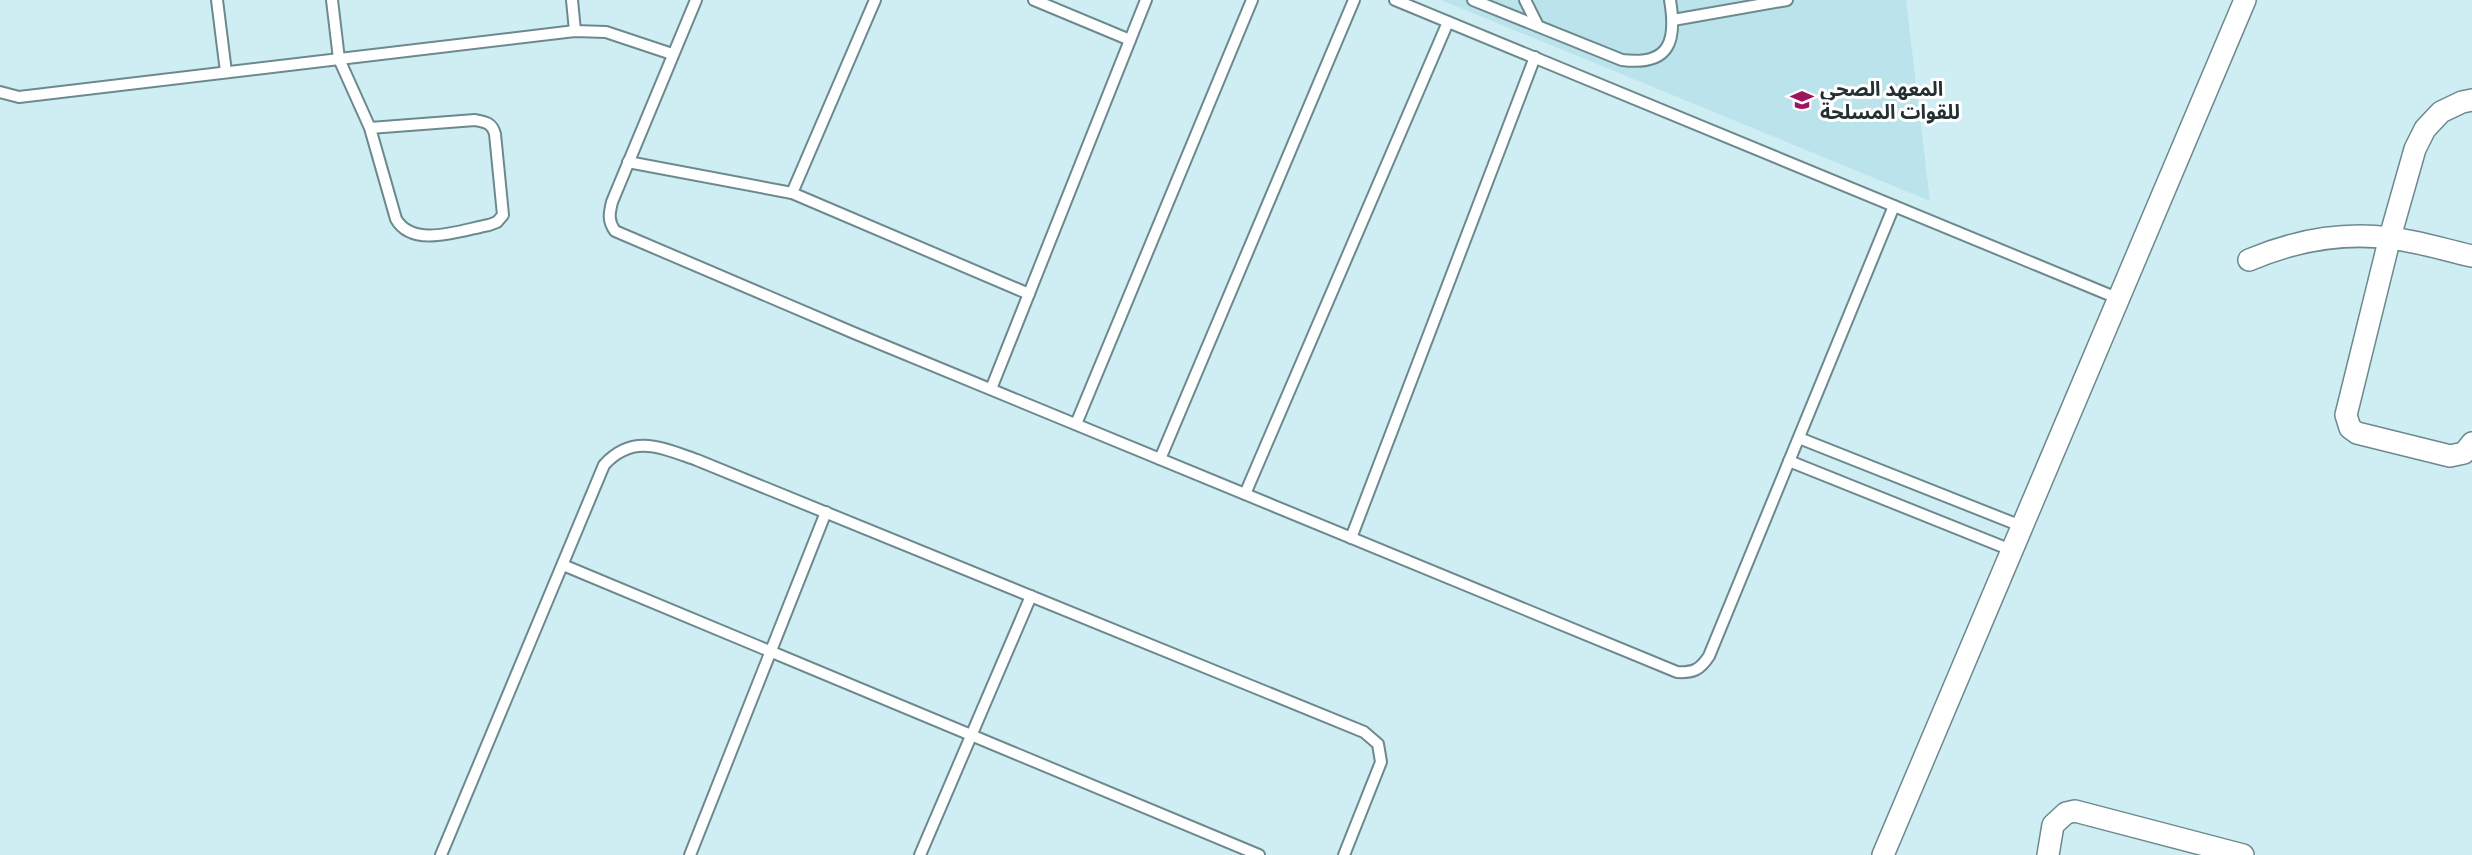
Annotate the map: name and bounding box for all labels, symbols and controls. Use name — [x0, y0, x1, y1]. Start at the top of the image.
place label: المعهد الصحي للقوات المسلحة — [1820, 77, 1960, 124]
school or university icon: المعهد الصحي للقوات المسلحة — [1789, 87, 1815, 113]

